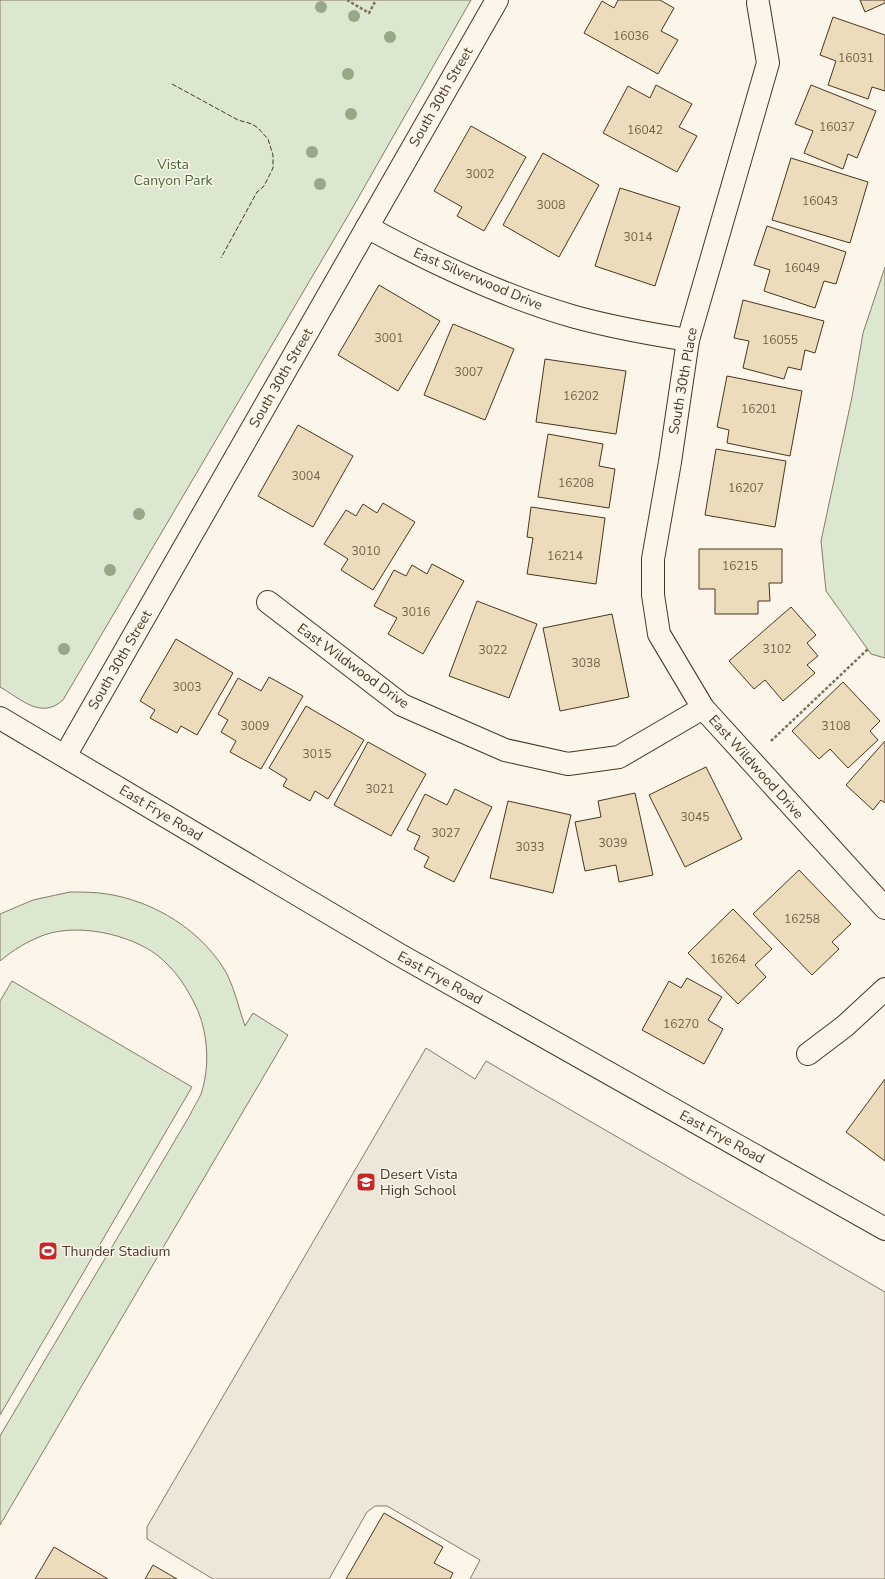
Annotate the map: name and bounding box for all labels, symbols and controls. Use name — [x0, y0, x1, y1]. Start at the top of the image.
house number: 16036 — [613, 28, 649, 44]
street label: South 30th Street — [405, 44, 477, 150]
house number: 16031 — [838, 50, 874, 66]
house number: 16037 — [819, 119, 855, 135]
house number: 16042 — [627, 122, 663, 138]
park label: Vista Canyon Park — [134, 155, 213, 190]
house number: 3002 — [466, 166, 494, 182]
house number: 16043 — [802, 193, 838, 209]
house number: 3008 — [537, 197, 565, 213]
house number: 3014 — [624, 229, 652, 245]
street label: East Silverwood Drive — [410, 243, 546, 315]
house number: 16049 — [784, 260, 820, 276]
street label: South 30th Street — [245, 325, 317, 431]
street label: South 30th Place — [664, 326, 702, 436]
house number: 3001 — [375, 330, 403, 346]
house number: 16055 — [762, 332, 798, 348]
house number: 3007 — [455, 364, 483, 380]
house number: 16202 — [563, 388, 599, 404]
house number: 16201 — [741, 401, 777, 417]
house number: 3004 — [292, 468, 320, 484]
house number: 16208 — [558, 475, 594, 491]
house number: 16207 — [728, 480, 764, 496]
house number: 3010 — [352, 543, 380, 559]
house number: 16214 — [547, 548, 583, 564]
house number: 16215 — [722, 558, 758, 574]
house number: 3016 — [402, 604, 430, 620]
street label: South 30th Street — [84, 607, 156, 713]
street label: East Wildwood Drive — [293, 619, 413, 713]
house number: 3102 — [763, 641, 791, 657]
house number: 3022 — [479, 642, 507, 658]
house number: 3038 — [572, 655, 600, 671]
house number: 3003 — [173, 679, 201, 695]
street label: East Wildwood Drive — [704, 711, 808, 823]
house number: 3009 — [241, 718, 269, 734]
house number: 3108 — [822, 718, 850, 734]
house number: 3015 — [303, 746, 331, 762]
street label: East Frye Road — [116, 781, 206, 845]
house number: 3021 — [366, 781, 394, 797]
house number: 3045 — [681, 809, 709, 825]
house number: 3027 — [432, 825, 460, 841]
house number: 3039 — [599, 835, 627, 851]
house number: 3033 — [516, 839, 544, 855]
house number: 16258 — [784, 911, 820, 927]
street label: East Frye Road — [394, 947, 486, 1009]
house number: 16264 — [710, 951, 746, 967]
house number: 16270 — [663, 1016, 699, 1032]
street label: East Frye Road — [676, 1106, 768, 1168]
place label: Desert Vista High School — [380, 1165, 458, 1200]
school or university icon: Desert Vista High School — [355, 1171, 377, 1193]
sports icon: Thunder Stadium — [37, 1240, 59, 1262]
place label: Thunder Stadium — [62, 1242, 171, 1261]

